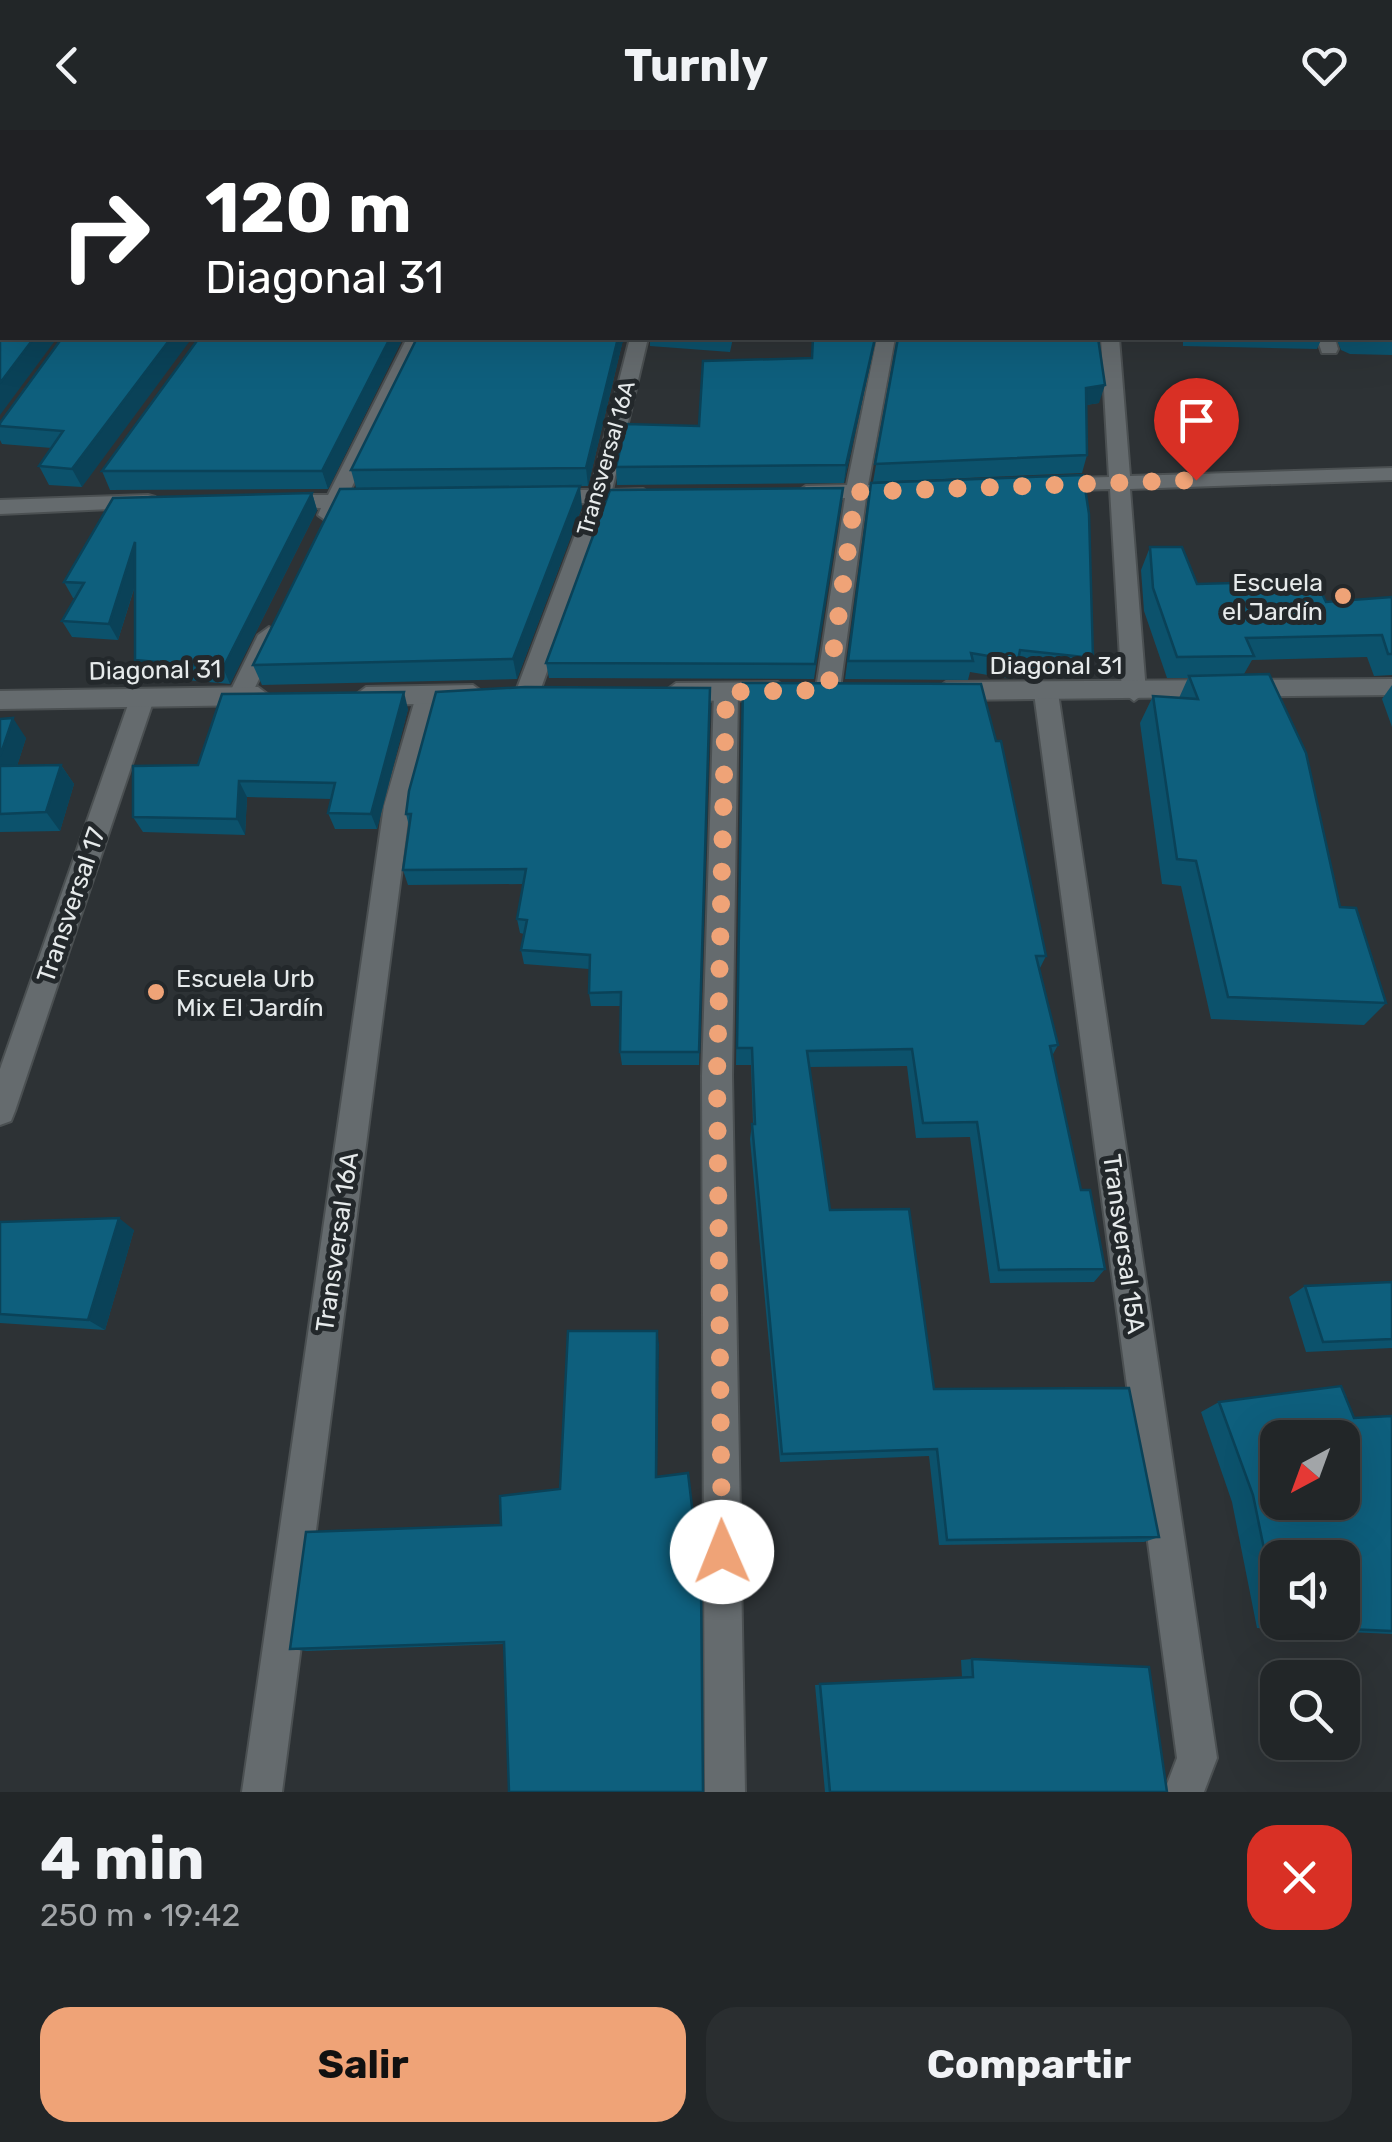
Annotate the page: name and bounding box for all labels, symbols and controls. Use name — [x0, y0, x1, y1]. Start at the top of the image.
icon: back — [40, 38, 95, 93]
icon: heart — [1297, 38, 1352, 93]
text: Turnly — [624, 39, 768, 92]
text: 120 m — [205, 167, 412, 250]
icon: right — [40, 170, 170, 300]
text: Diagonal 31 — [205, 251, 444, 304]
street label: Transversal 16A — [571, 377, 641, 538]
pin — [1154, 378, 1239, 481]
icon: arrive — [1169, 393, 1224, 448]
place label: Escuela el Jardín — [1222, 568, 1323, 626]
marker: Escuela el Jardín — [1332, 585, 1354, 607]
street label: Diagonal 31 — [990, 651, 1122, 680]
street label: Diagonal 31 — [88, 654, 222, 686]
street label: Transversal 17 — [31, 823, 111, 986]
place label: Escuela Urb Mix El Jardín — [176, 964, 324, 1022]
marker: Escuela Urb Mix El Jardín — [145, 981, 167, 1003]
street label: Transversal 16A — [310, 1150, 364, 1334]
street label: Transversal 15A — [1097, 1152, 1151, 1336]
north arrow — [1260, 1420, 1360, 1520]
map controls — [1260, 1420, 1360, 1760]
position arrow — [670, 1500, 774, 1604]
button: sound — [1260, 1540, 1360, 1640]
button: search — [1260, 1660, 1360, 1760]
text: 4 min — [40, 1823, 204, 1894]
button: close — [1247, 1825, 1352, 1930]
text: 250 m · 19:42 — [40, 1896, 240, 1934]
button: Salir — [40, 2007, 686, 2122]
button: Compartir — [706, 2007, 1352, 2122]

